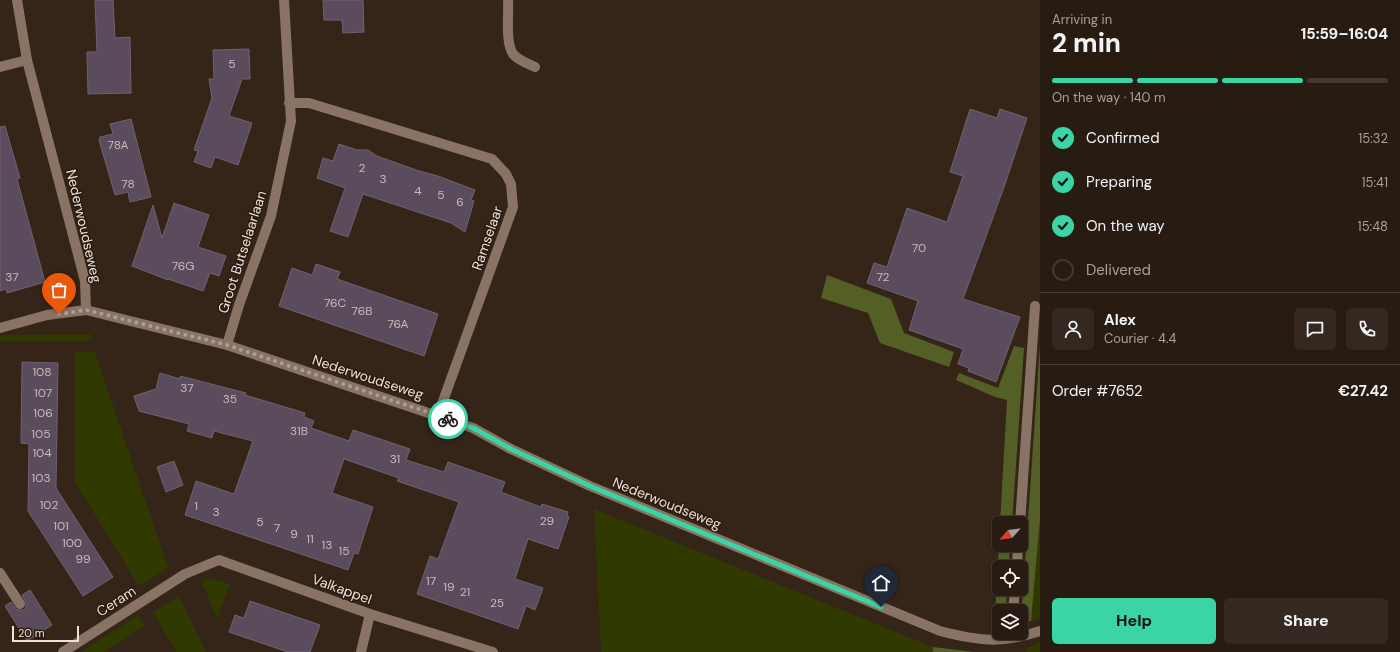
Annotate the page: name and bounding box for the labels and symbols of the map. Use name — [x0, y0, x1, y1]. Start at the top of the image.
house number: 5 — [228, 56, 236, 72]
house number: 78A — [107, 137, 129, 153]
house number: 2 — [359, 160, 366, 176]
street label: Nederwoudseweg — [62, 168, 106, 285]
house number: 3 — [379, 171, 387, 187]
house number: 78 — [121, 176, 135, 192]
house number: 4 — [414, 183, 422, 199]
house number: 5 — [437, 187, 445, 203]
street label: Groot Butselaarlaan — [214, 188, 270, 316]
house number: 6 — [456, 194, 464, 210]
street label: Ramselaar — [468, 204, 506, 272]
house number: 70 — [912, 240, 926, 256]
house number: 76G — [172, 258, 194, 274]
house number: 37 — [5, 269, 19, 285]
house number: 72 — [876, 269, 890, 285]
pin — [42, 273, 76, 314]
house number: 76C — [324, 295, 347, 311]
house number: 76B — [352, 303, 372, 319]
house number: 76A — [387, 316, 409, 332]
street label: Nederwoudseweg — [310, 351, 426, 404]
house number: 108 — [32, 364, 52, 380]
house number: 37 — [180, 380, 194, 396]
house number: 107 — [34, 385, 52, 401]
house number: 35 — [223, 391, 237, 407]
courier — [428, 399, 468, 439]
house number: 106 — [33, 405, 53, 421]
house number: 31B — [290, 423, 308, 439]
house number: 105 — [31, 426, 51, 442]
house number: 104 — [32, 445, 52, 461]
house number: 31 — [390, 451, 400, 467]
house number: 103 — [31, 470, 51, 486]
street label: Nederwoudseweg — [610, 473, 724, 533]
house number: 102 — [40, 497, 58, 513]
house number: 1 — [194, 498, 198, 514]
house number: 3 — [212, 504, 220, 520]
house number: 29 — [540, 513, 554, 529]
house number: 5 — [256, 514, 264, 530]
north arrow — [992, 516, 1028, 552]
house number: 101 — [53, 518, 69, 534]
house number: 7 — [274, 520, 280, 536]
house number: 9 — [290, 526, 298, 542]
house number: 11 — [306, 531, 314, 547]
house number: 100 — [62, 535, 82, 551]
house number: 13 — [322, 537, 332, 553]
house number: 15 — [338, 543, 350, 559]
house number: 99 — [75, 551, 91, 567]
pin — [864, 566, 898, 607]
street label: Valkappel — [310, 570, 374, 608]
house number: 17 — [426, 573, 436, 589]
house number: 19 — [443, 579, 455, 595]
street label: Ceram — [93, 582, 139, 620]
house number: 21 — [460, 584, 470, 600]
house number: 25 — [490, 595, 504, 611]
scale bar — [12, 624, 79, 643]

